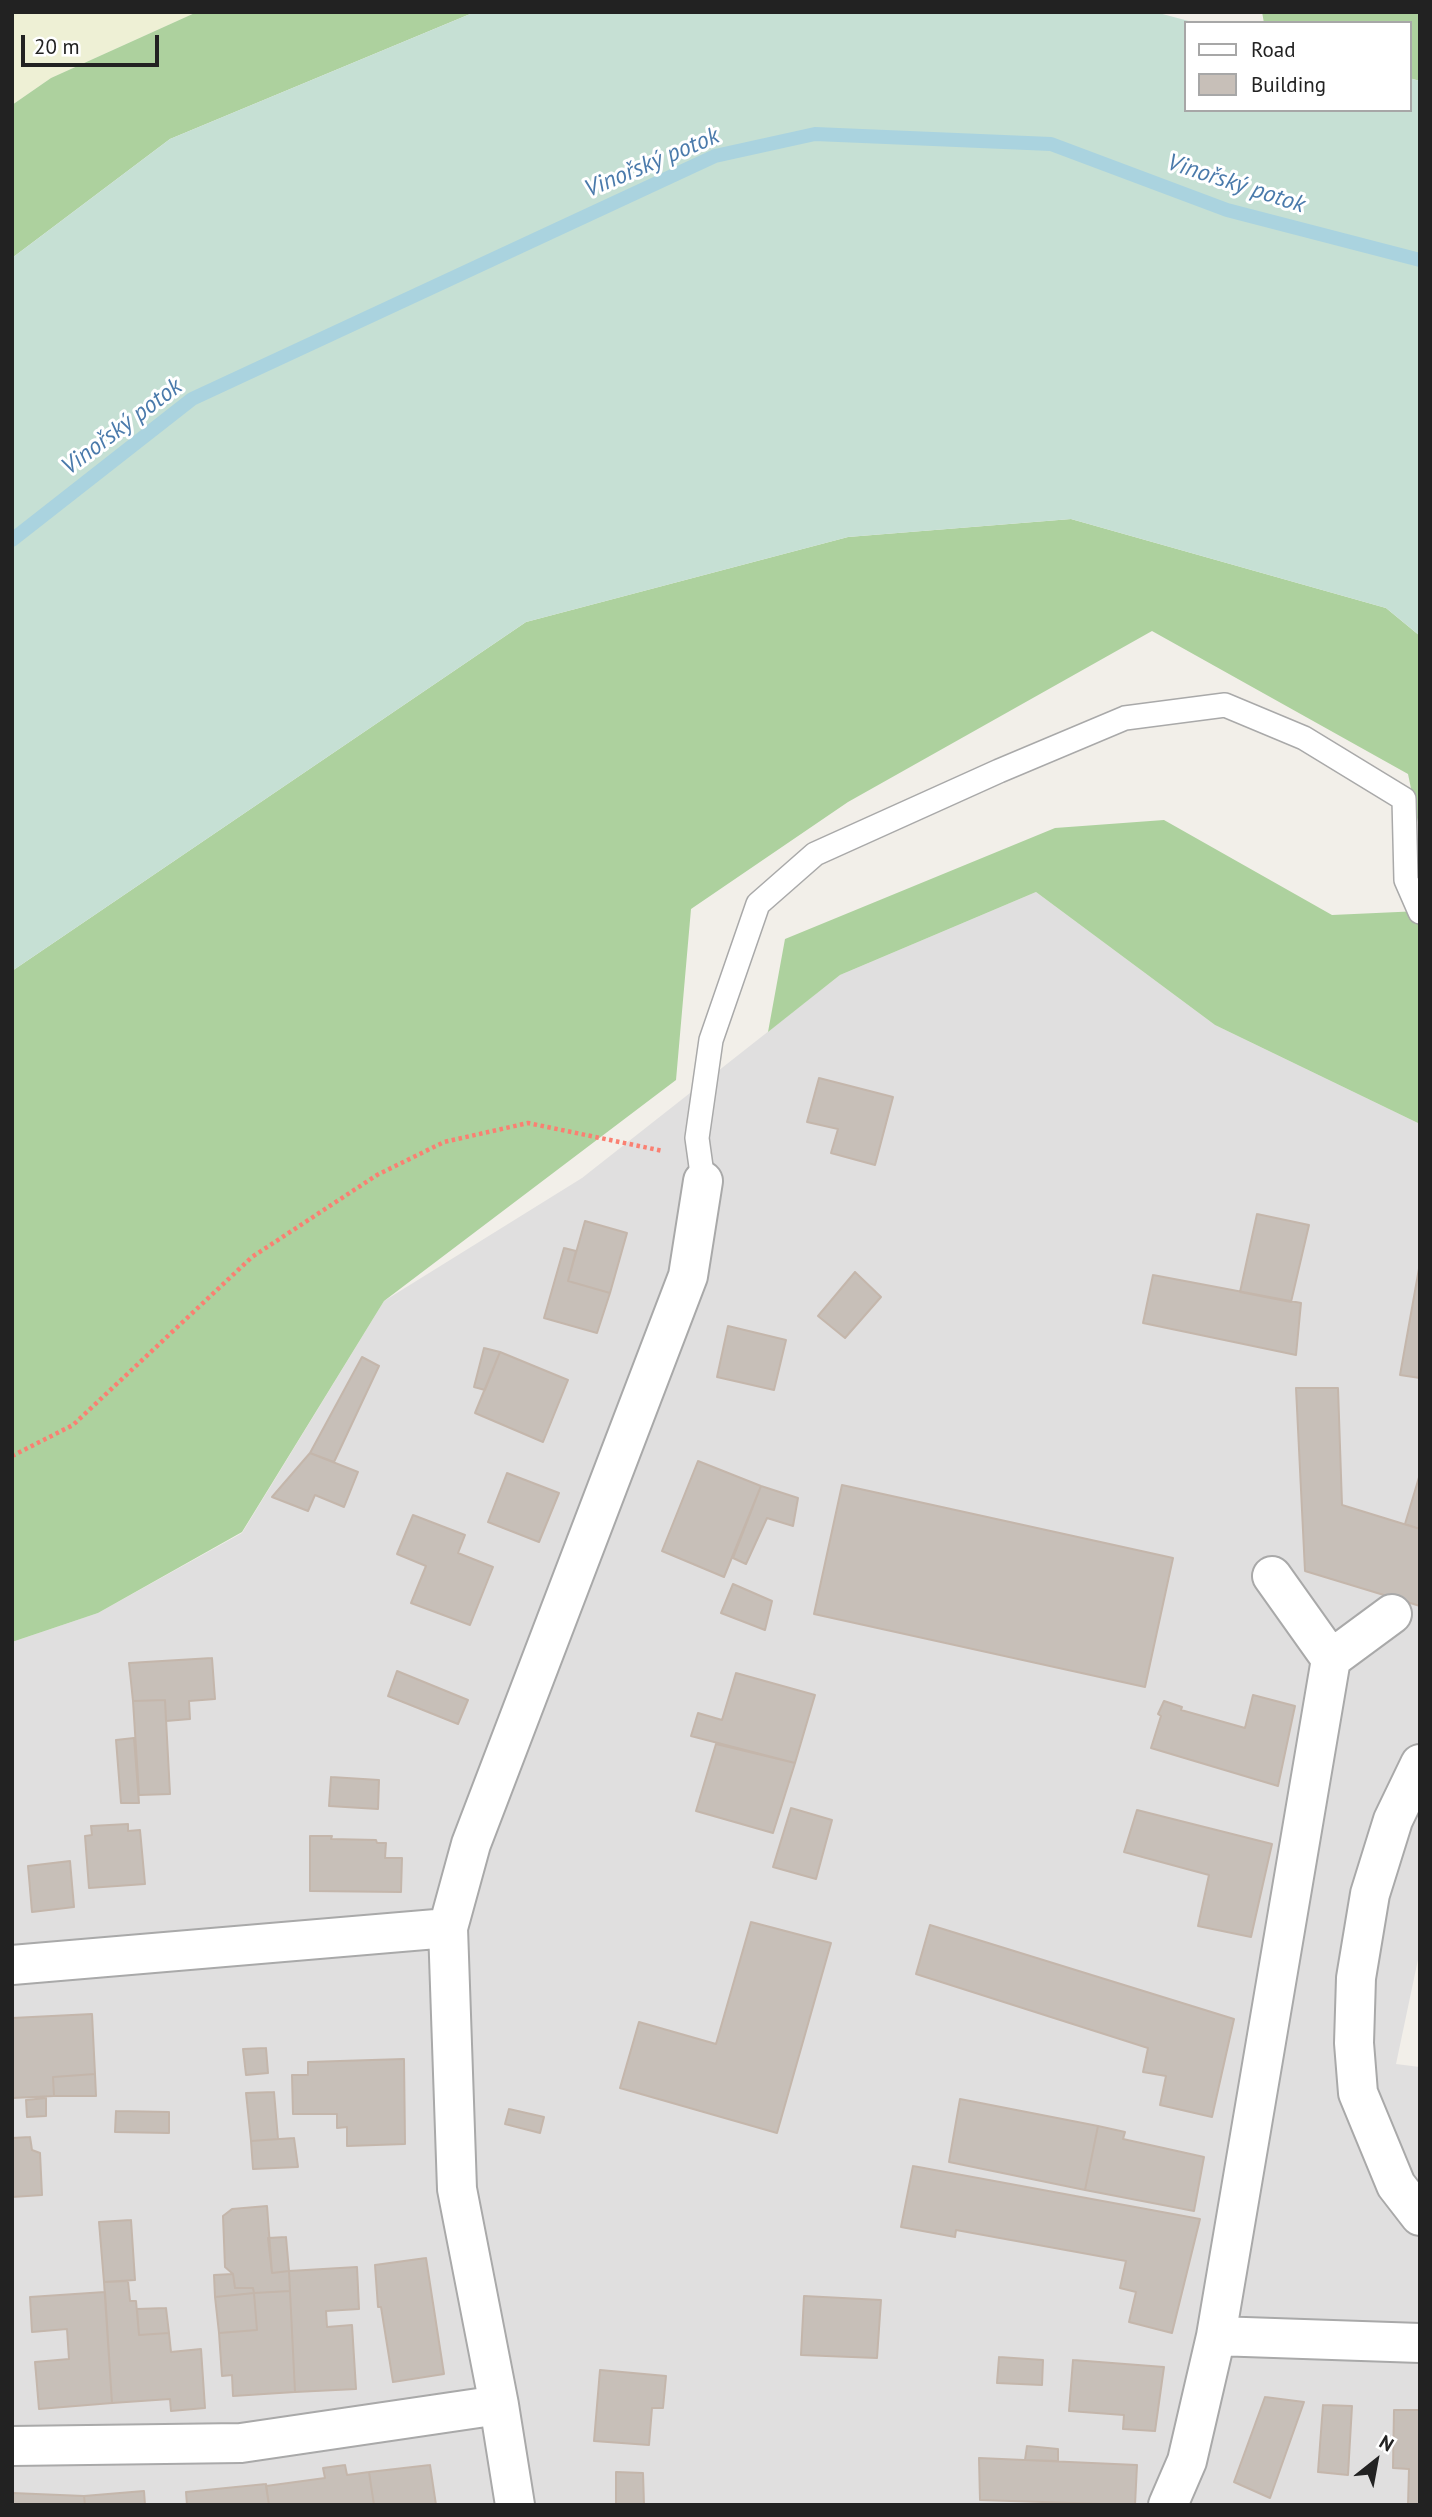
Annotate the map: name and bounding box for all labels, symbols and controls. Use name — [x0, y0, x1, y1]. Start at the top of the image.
scale bar — [24, 21, 163, 65]
legend — [1184, 21, 1411, 112]
text: 20 m — [34, 33, 80, 60]
text: Road — [1251, 36, 1295, 63]
text: Building — [1251, 71, 1326, 98]
water label: Vinořský potok — [580, 122, 724, 204]
water label: Vinořský potok — [1163, 148, 1309, 220]
water label: Vinořský potok — [56, 372, 188, 482]
north arrow — [1341, 2426, 1411, 2496]
text: N — [1375, 2429, 1398, 2456]

